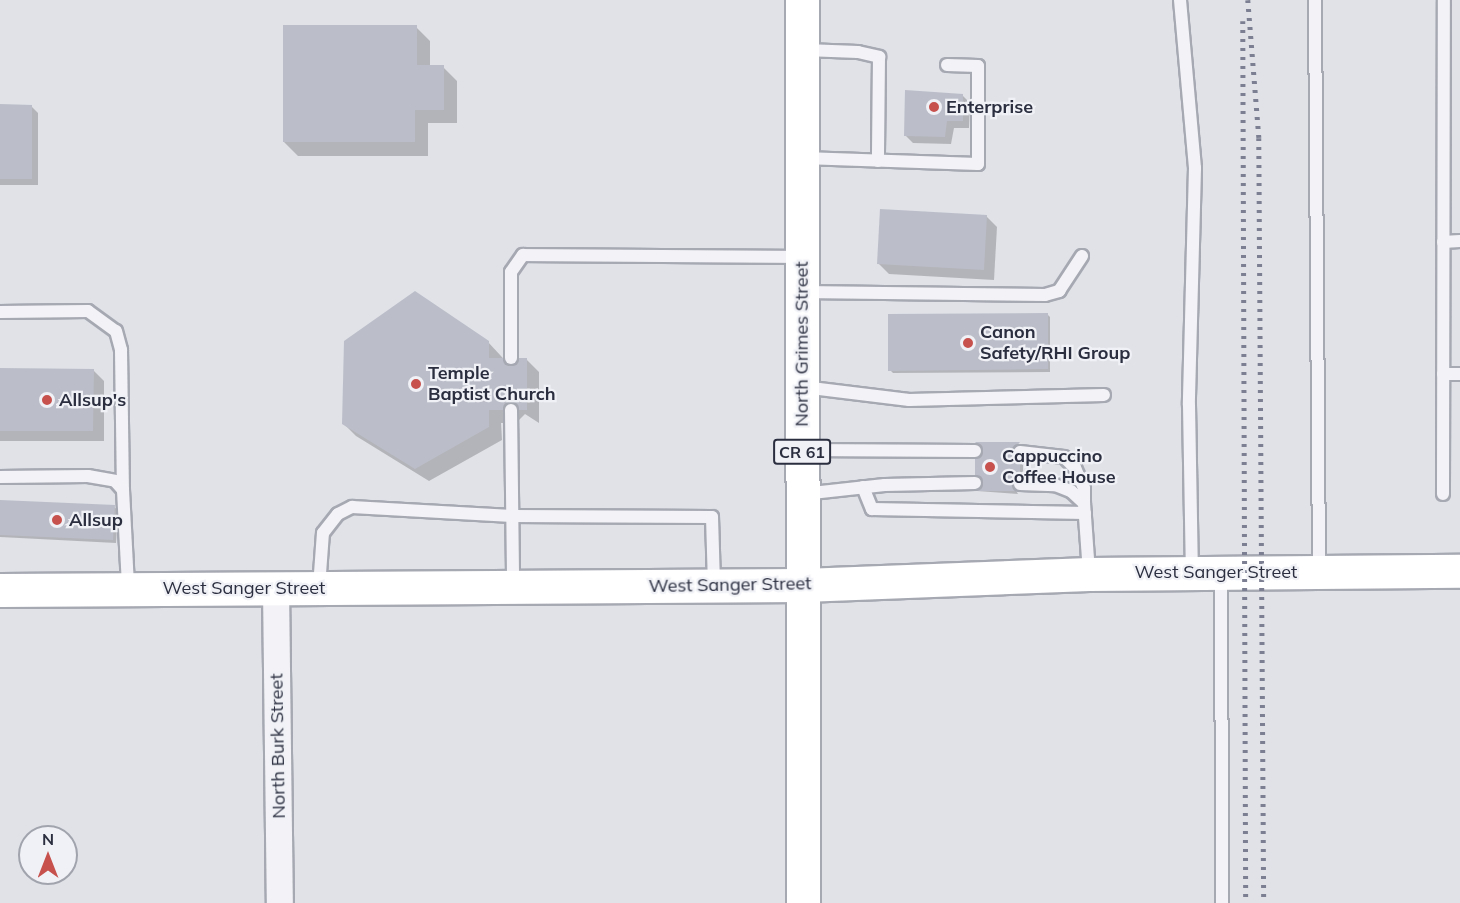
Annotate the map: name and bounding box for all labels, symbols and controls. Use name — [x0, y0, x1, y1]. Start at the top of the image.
place label: Enterprise — [946, 96, 1033, 118]
marker: Enterprise — [927, 100, 941, 114]
street label: North Grimes Street — [791, 261, 813, 427]
place label: Canon Safety/RHI Group — [980, 322, 1130, 364]
marker: Canon Safety/RHI Group — [961, 336, 975, 350]
place label: Temple Baptist Church — [428, 363, 556, 406]
marker: Temple Baptist Church — [409, 377, 423, 391]
place label: Allsup's — [59, 389, 126, 411]
marker: Allsup's — [40, 393, 54, 407]
road number: CR 61 — [772, 439, 832, 465]
place label: Cappuccino Coffee House — [1002, 446, 1116, 488]
marker: Cappuccino Coffee House — [983, 460, 997, 474]
place label: Allsup — [69, 509, 123, 531]
marker: Allsup — [50, 513, 64, 527]
street label: West Sanger Street — [1135, 561, 1297, 583]
street label: West Sanger Street — [648, 573, 812, 597]
street label: West Sanger Street — [163, 577, 325, 599]
street label: North Burk Street — [266, 673, 290, 819]
north arrow — [18, 825, 78, 885]
text: N — [42, 829, 54, 849]

